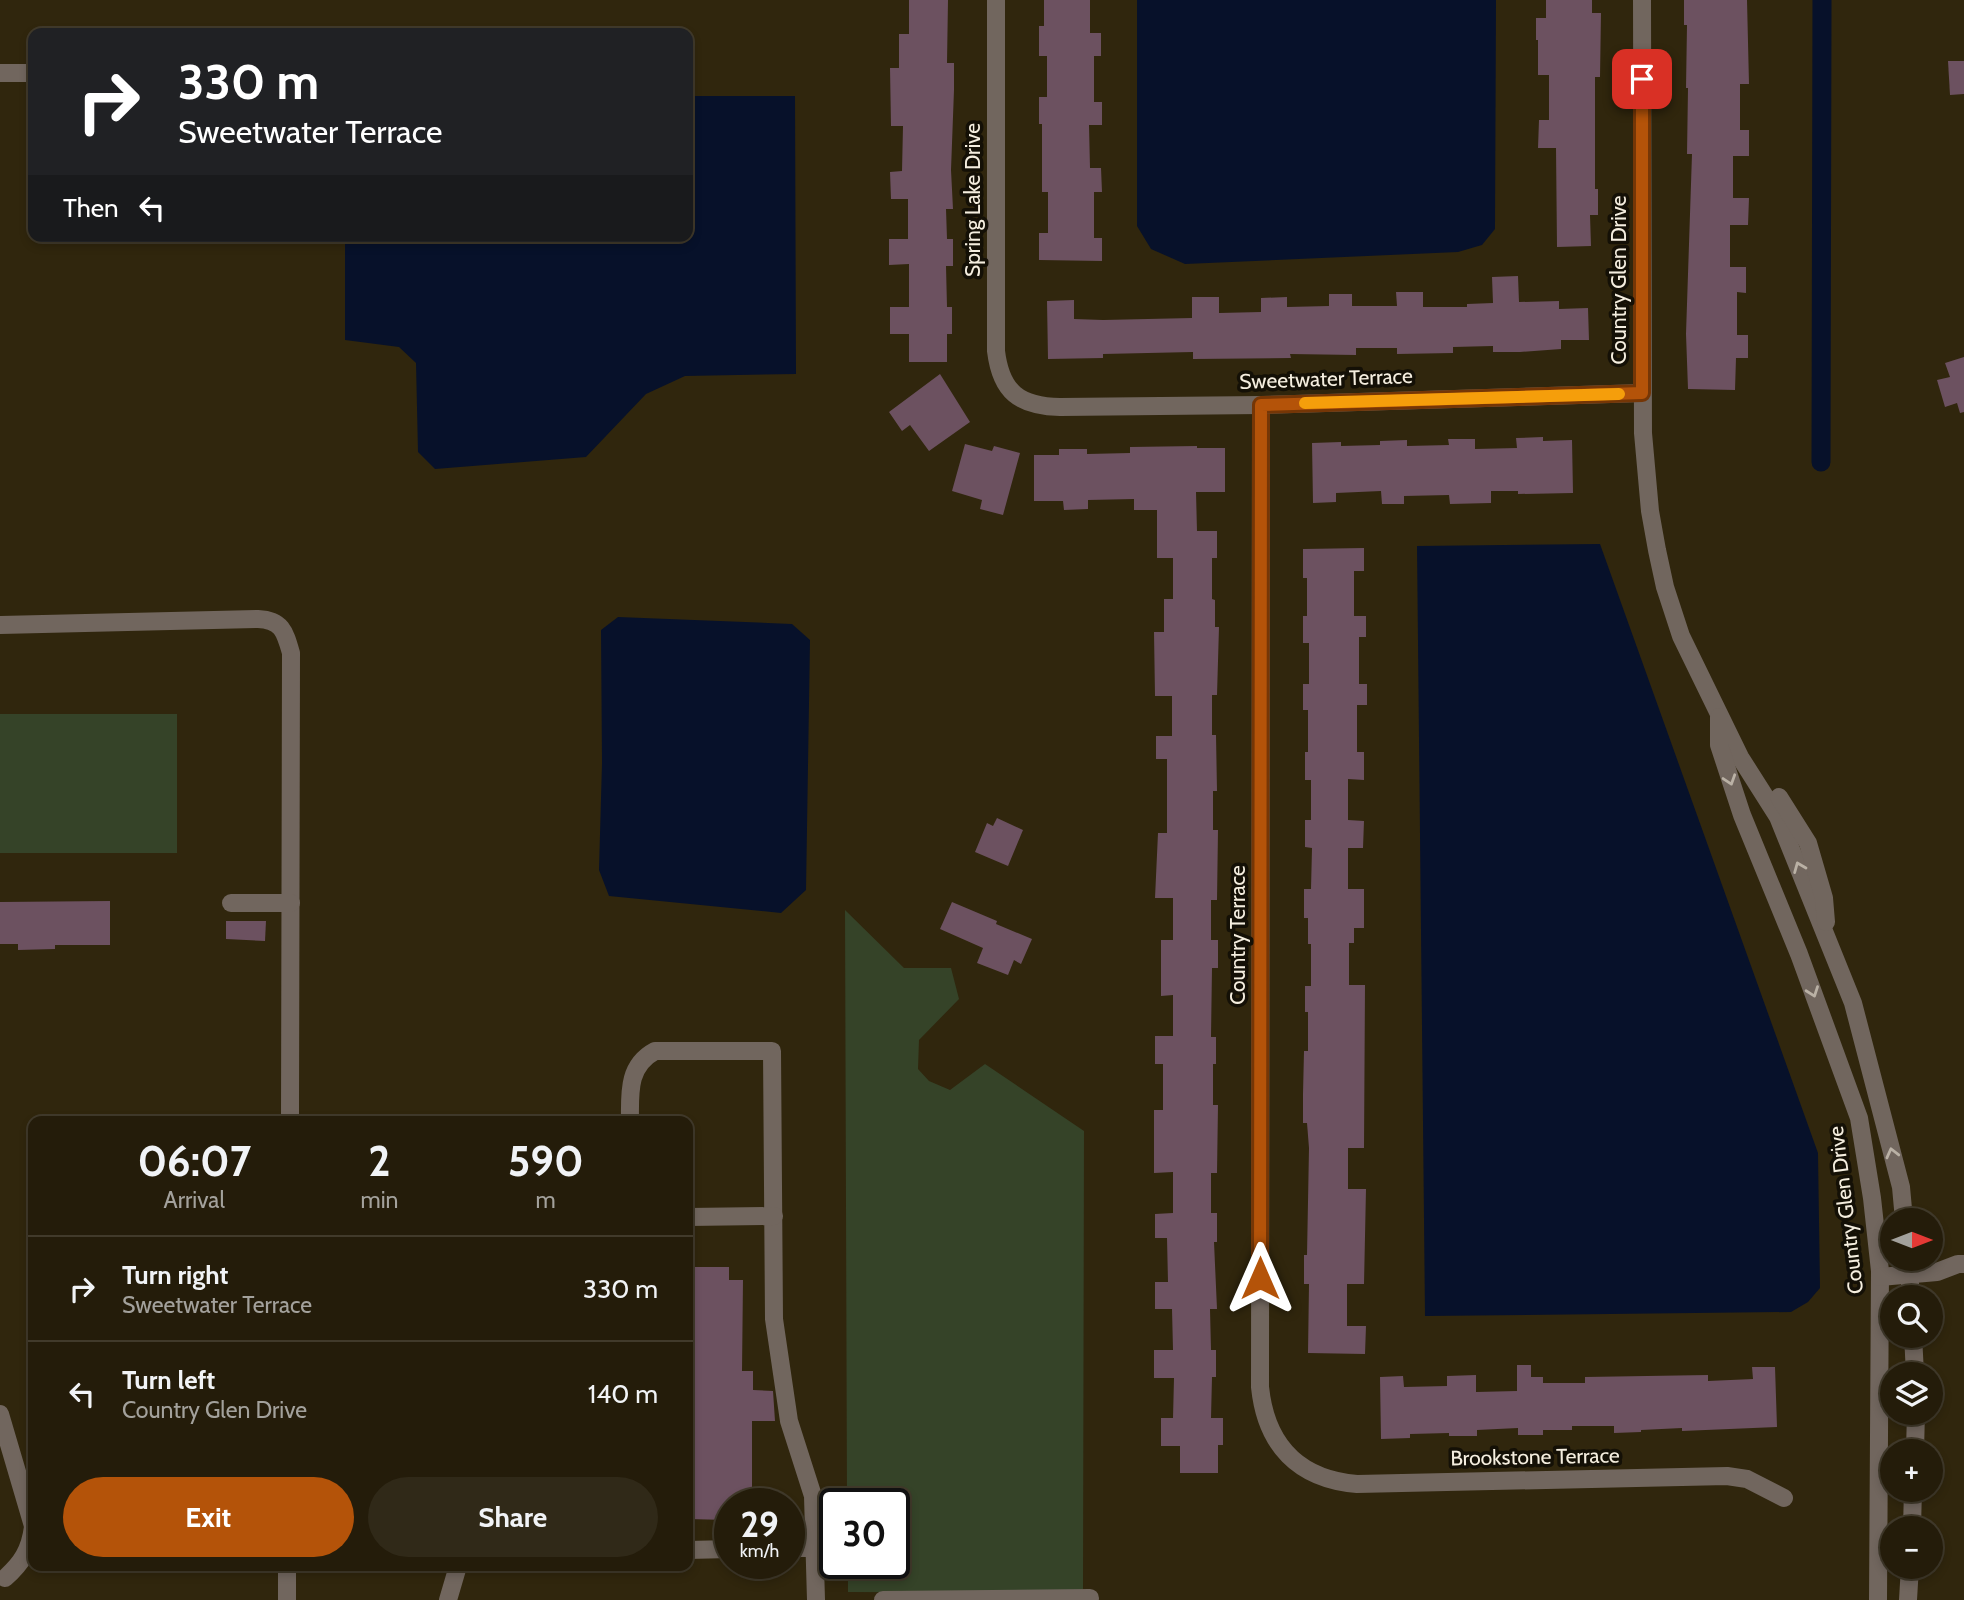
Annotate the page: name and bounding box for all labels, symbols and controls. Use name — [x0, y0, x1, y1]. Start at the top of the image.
pin — [1612, 49, 1672, 109]
text: 330 m — [178, 52, 319, 111]
icon: right — [63, 56, 154, 147]
icon: arrive — [1623, 60, 1661, 98]
text: Sweetwater Terrace — [178, 112, 442, 151]
street label: Spring Lake Drive — [960, 123, 985, 277]
icon: left — [133, 189, 171, 227]
text: Then — [63, 192, 119, 224]
street label: Country Glen Drive — [1606, 195, 1631, 364]
street label: Sweetwater Terrace — [1239, 363, 1413, 394]
one-way arrow — [1722, 774, 1737, 786]
one-way arrow — [1793, 862, 1807, 875]
street label: Country Terrace — [1225, 865, 1250, 1005]
one-way arrow — [1805, 986, 1819, 998]
street label: Country Glen Drive — [1823, 1124, 1868, 1295]
text: 06:07 — [137, 1135, 251, 1187]
text: 2 — [368, 1135, 391, 1187]
text: 590 — [508, 1135, 584, 1187]
one-way arrow — [1886, 1147, 1900, 1159]
text: Arrival — [164, 1186, 225, 1214]
text: min — [360, 1186, 398, 1214]
text: m — [536, 1186, 556, 1214]
north arrow — [1880, 1208, 1942, 1270]
map controls — [1880, 1208, 1943, 1579]
position arrow — [1223, 1241, 1297, 1315]
text: Turn right — [122, 1259, 228, 1291]
icon: right — [63, 1270, 101, 1308]
text: 330 m — [583, 1273, 658, 1305]
button: search — [1880, 1285, 1943, 1348]
text: Sweetwater Terrace — [122, 1291, 312, 1319]
button: layers — [1880, 1362, 1943, 1425]
text: Turn left — [122, 1364, 215, 1396]
icon: left — [63, 1375, 101, 1413]
text: 140 m — [588, 1378, 658, 1410]
text: Country Glen Drive — [122, 1396, 307, 1424]
button: + — [1880, 1439, 1943, 1502]
street label: Brookstone Terrace — [1450, 1443, 1620, 1470]
button: Exit — [63, 1477, 354, 1557]
button: Share — [368, 1477, 658, 1557]
speed limit sign: 30 — [819, 1488, 910, 1579]
text: 29 — [740, 1503, 779, 1546]
button: − — [1880, 1516, 1943, 1579]
text: km/h — [740, 1540, 779, 1562]

